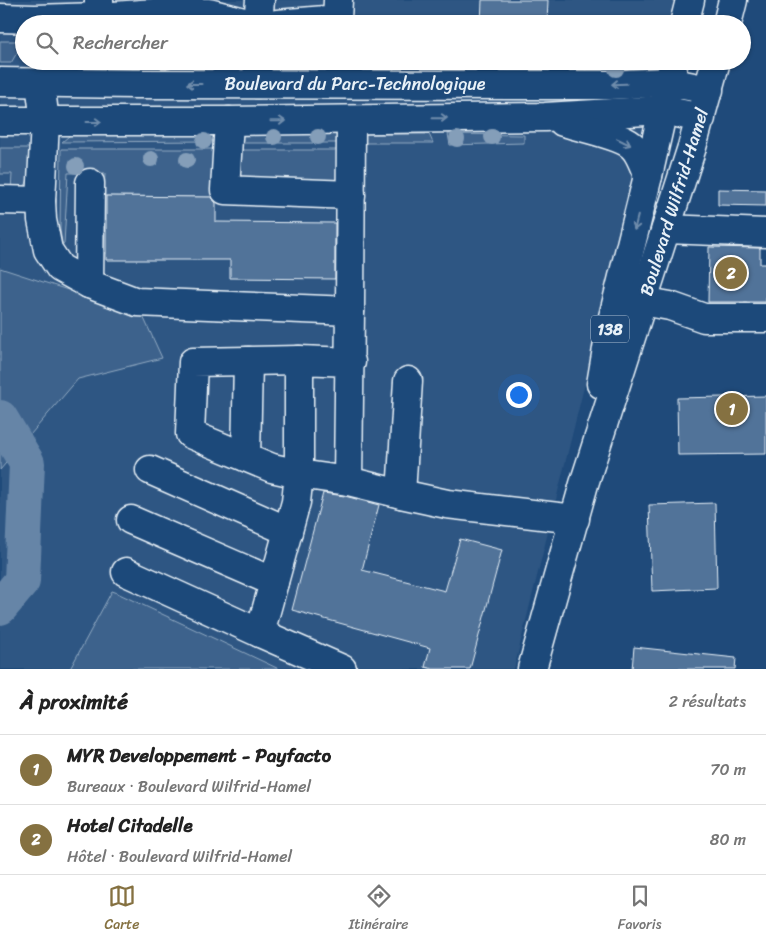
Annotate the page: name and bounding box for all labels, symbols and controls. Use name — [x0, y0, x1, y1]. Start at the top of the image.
search box — [15, 15, 751, 70]
text: Rechercher — [73, 26, 168, 59]
icon: search — [33, 29, 61, 57]
street label: Boulevard du Parc-Technologique — [224, 68, 486, 100]
one-way arrow — [187, 79, 203, 89]
one-way arrow — [612, 80, 628, 89]
street label: Boulevard Wilfrid-Hamel — [630, 103, 718, 300]
one-way arrow — [432, 114, 448, 123]
one-way arrow — [269, 116, 285, 125]
one-way arrow — [86, 117, 102, 127]
one-way arrow — [616, 138, 631, 147]
one-way arrow — [631, 215, 640, 231]
pin: 2 — [715, 254, 747, 292]
road number: 138 — [591, 316, 629, 342]
your location — [506, 382, 532, 408]
pin: 1 — [716, 390, 748, 428]
text: À proximité — [20, 683, 128, 721]
text: 2 résultats — [669, 687, 746, 716]
text: MYR Developpement - Payfacto — [67, 739, 331, 772]
text: 1 — [33, 755, 39, 784]
text: 70 m — [710, 755, 746, 784]
text: Bureaux · Boulevard Wilfrid-Hamel — [67, 772, 311, 801]
text: Hotel Citadelle — [67, 809, 193, 842]
text: 2 — [31, 825, 41, 854]
text: 80 m — [710, 825, 746, 854]
text: Hôtel · Boulevard Wilfrid-Hamel — [67, 842, 292, 871]
tab: Carte — [105, 882, 139, 937]
tab: Itinéraire — [349, 882, 409, 937]
tab: Favoris — [618, 882, 661, 937]

